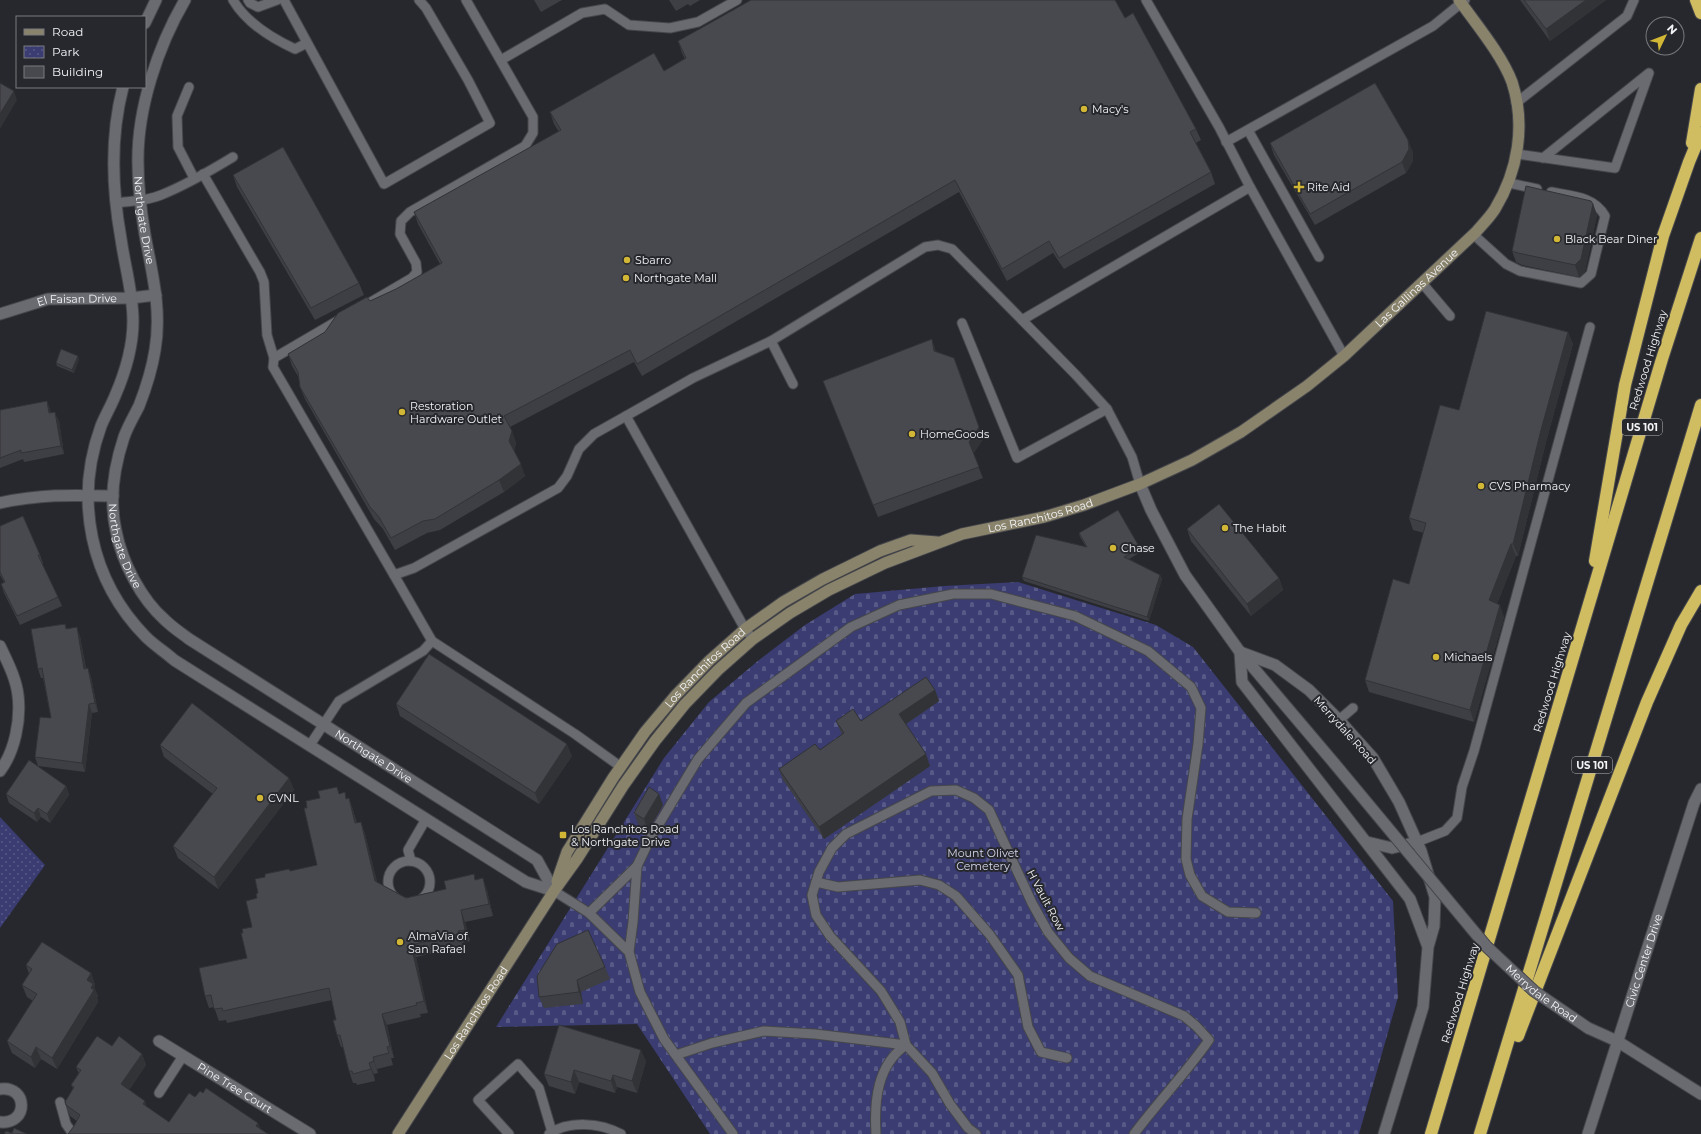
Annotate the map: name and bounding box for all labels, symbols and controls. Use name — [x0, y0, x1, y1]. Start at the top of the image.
legend — [16, 16, 146, 88]
north arrow — [1645, 16, 1685, 56]
text: N — [1664, 21, 1680, 37]
text: Road — [52, 24, 83, 39]
text: Park — [52, 44, 80, 59]
text: Building — [52, 64, 103, 79]
place label: Macy's — [1092, 102, 1129, 116]
marker: Macy's — [1079, 104, 1089, 114]
street label: Northgate Drive — [131, 176, 158, 266]
place label: Rite Aid — [1307, 180, 1350, 194]
marker: Rite Aid — [1294, 182, 1304, 192]
place label: Black Bear Diner — [1565, 232, 1657, 246]
marker: Black Bear Diner — [1552, 234, 1562, 244]
street label: Las Gallinas Avenue — [1372, 245, 1461, 330]
place label: Sbarro — [635, 253, 671, 267]
marker: Sbarro — [622, 255, 632, 265]
place label: Northgate Mall — [634, 271, 717, 285]
marker: Northgate Mall — [621, 273, 631, 283]
street label: El Faisan Drive — [35, 291, 117, 309]
street label: Redwood Highway — [1626, 308, 1670, 412]
place label: Restoration Hardware Outlet — [410, 399, 503, 426]
marker: Restoration Hardware Outlet — [397, 407, 407, 417]
road number: US 101 — [1622, 419, 1662, 435]
place label: HomeGoods — [920, 427, 990, 441]
marker: HomeGoods — [907, 429, 917, 439]
place label: CVS Pharmacy — [1489, 479, 1570, 493]
marker: CVS Pharmacy — [1476, 481, 1486, 491]
street label: Los Ranchitos Road — [987, 495, 1095, 535]
street label: Northgate Drive — [106, 503, 145, 591]
place label: The Habit — [1233, 521, 1287, 535]
marker: The Habit — [1220, 523, 1230, 533]
place label: Chase — [1121, 541, 1155, 555]
marker: Chase — [1108, 543, 1118, 553]
street label: Los Ranchitos Road — [662, 625, 748, 710]
street label: Redwood Highway — [1530, 630, 1574, 734]
place label: Michaels — [1444, 650, 1493, 664]
marker: Michaels — [1431, 652, 1441, 662]
street label: Merrydale Road — [1311, 693, 1379, 767]
street label: Northgate Drive — [332, 727, 415, 786]
road number: US 101 — [1572, 757, 1612, 773]
place label: CVNL — [268, 791, 299, 805]
marker: CVNL — [255, 793, 265, 803]
place label: Los Ranchitos Road & Northgate Drive — [571, 822, 679, 849]
marker: Los Ranchitos Road & Northgate Drive — [558, 830, 568, 840]
park label: Mount Olivet Cemetery — [947, 846, 1019, 873]
street label: H Vault Row — [1024, 867, 1068, 933]
street label: Civic Center Drive — [1622, 912, 1665, 1009]
place label: AlmaVia of San Rafael — [408, 929, 469, 956]
marker: AlmaVia of San Rafael — [395, 937, 405, 947]
street label: Redwood Highway — [1438, 941, 1482, 1045]
street label: Merrydale Road — [1503, 961, 1580, 1025]
street label: Los Ranchitos Road — [441, 964, 511, 1062]
street label: Pine Tree Court — [195, 1059, 275, 1116]

